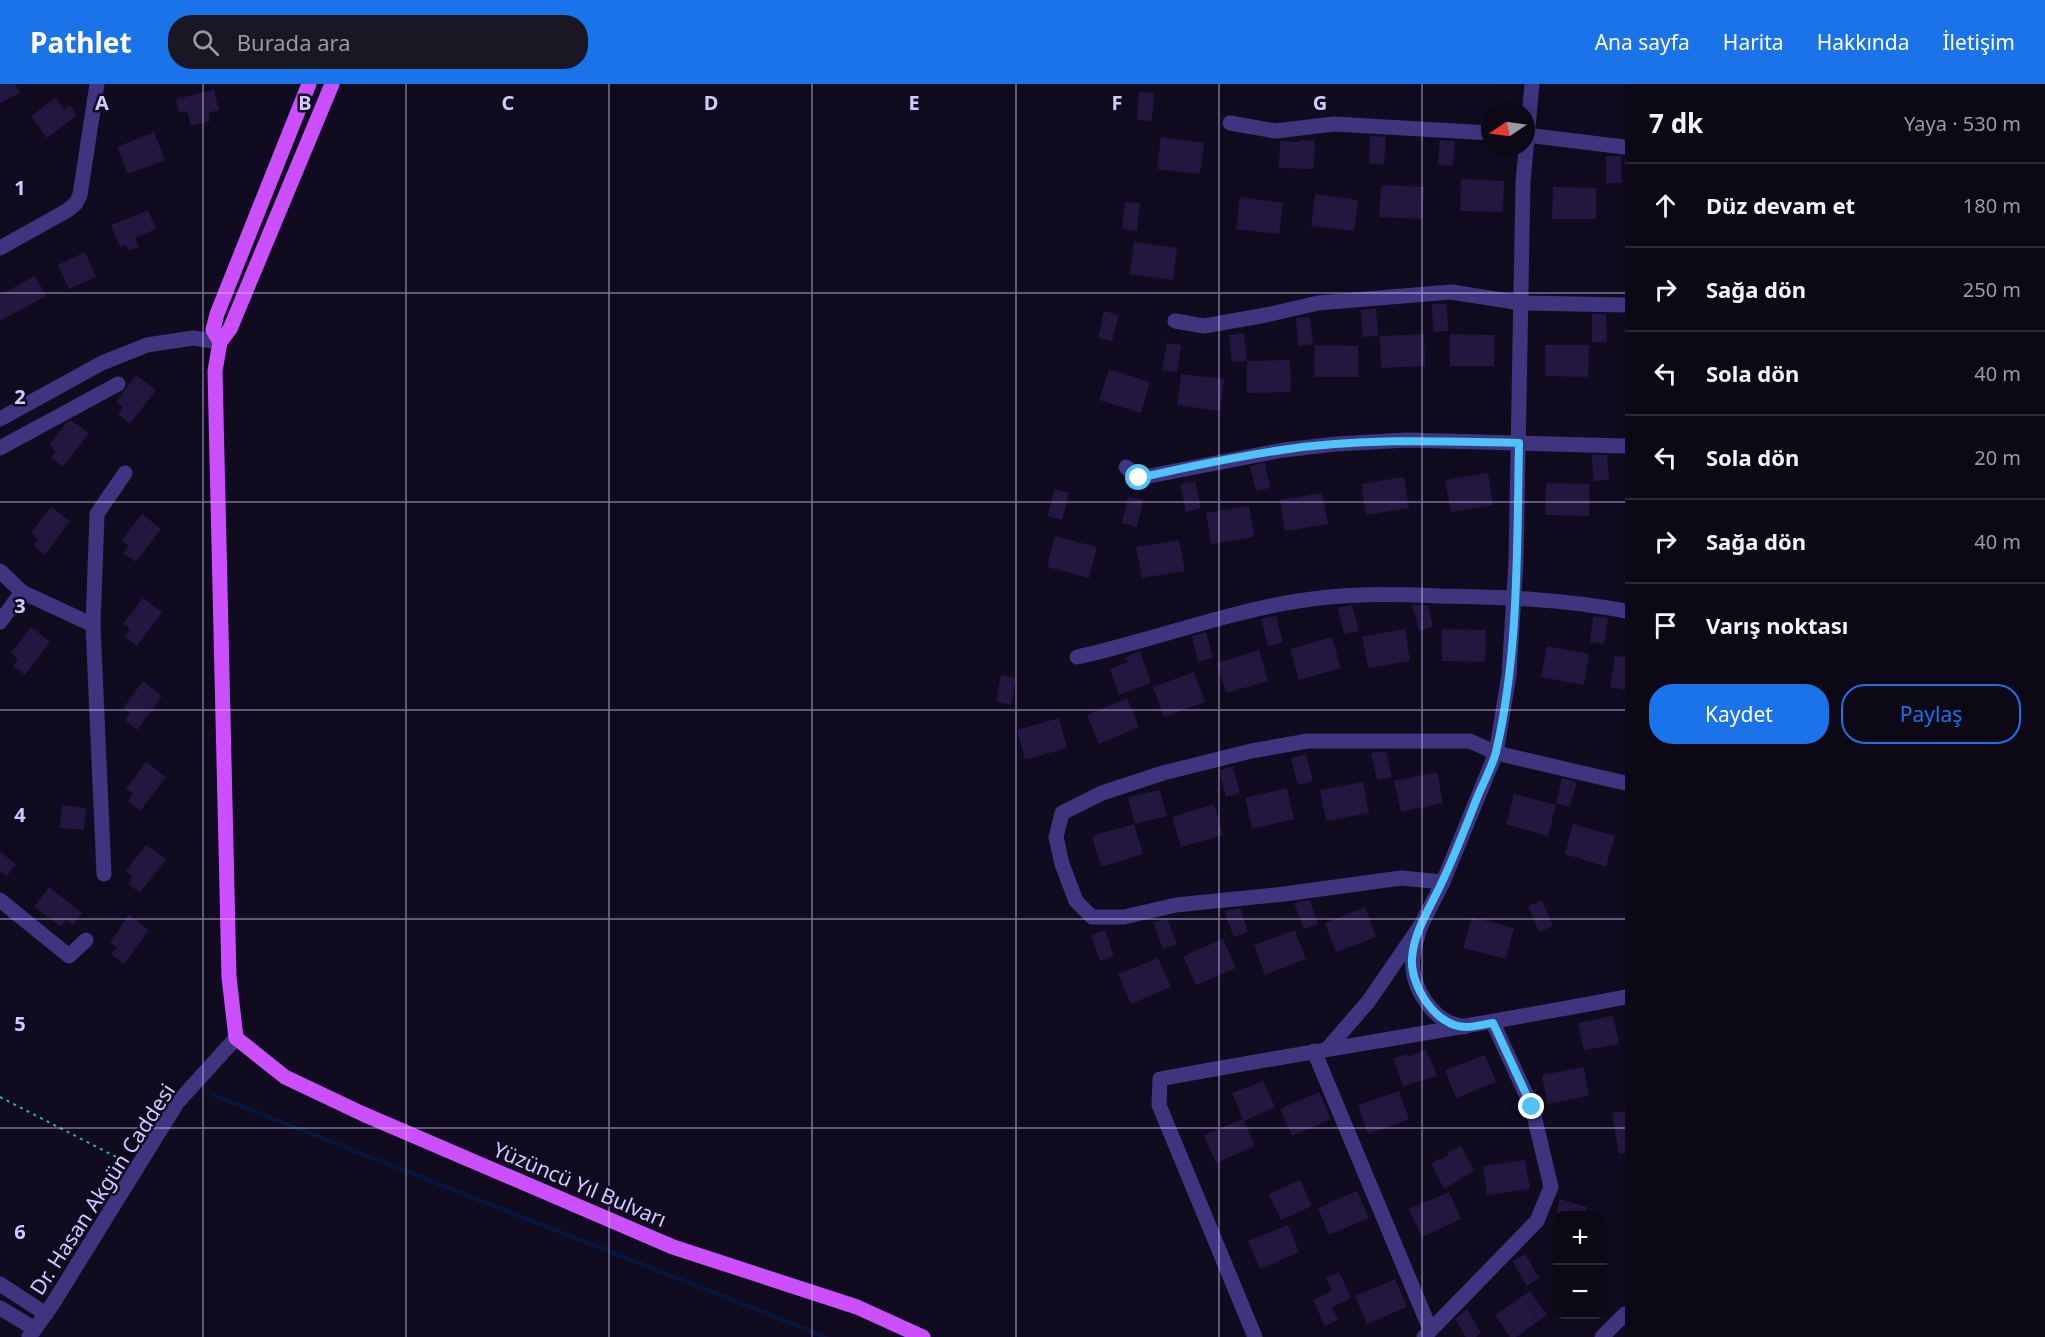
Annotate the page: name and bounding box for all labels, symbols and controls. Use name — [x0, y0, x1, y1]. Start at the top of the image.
search box — [168, 15, 588, 69]
text: Pathlet — [30, 23, 132, 61]
icon: search — [189, 26, 222, 59]
text: Burada ara — [237, 27, 351, 57]
text: Ana sayfa — [1595, 28, 1690, 56]
text: Harita — [1723, 28, 1784, 56]
text: Hakkında — [1817, 28, 1910, 56]
text: İletişim — [1943, 28, 2015, 56]
text: A — [95, 89, 109, 116]
text: B — [298, 89, 312, 116]
text: C — [502, 89, 515, 116]
text: D — [704, 89, 718, 116]
text: E — [908, 89, 920, 116]
text: F — [1112, 89, 1122, 116]
text: G — [1313, 89, 1327, 116]
north arrow — [1481, 102, 1535, 156]
text: 7 dk — [1649, 105, 1703, 141]
text: Yaya · 530 m — [1904, 110, 2021, 137]
text: 1 — [14, 174, 26, 201]
icon: ahead — [1649, 189, 1682, 222]
text: Düz devam et — [1706, 190, 1855, 220]
text: 180 m — [1963, 192, 2021, 219]
icon: right — [1649, 273, 1682, 306]
text: Sağa dön — [1706, 274, 1806, 304]
text: 250 m — [1963, 276, 2021, 303]
icon: left — [1649, 357, 1682, 390]
text: Sola dön — [1706, 358, 1799, 388]
text: 40 m — [1974, 360, 2021, 387]
text: 2 — [14, 383, 26, 410]
icon: left — [1649, 441, 1682, 474]
text: Sola dön — [1706, 442, 1799, 472]
text: 20 m — [1974, 444, 2021, 471]
route start — [1125, 464, 1151, 490]
icon: right — [1649, 525, 1682, 558]
text: Sağa dön — [1706, 526, 1806, 556]
text: 40 m — [1974, 528, 2021, 555]
text: 3 — [14, 592, 26, 619]
icon: arrive — [1649, 609, 1682, 642]
text: Varış noktası — [1706, 610, 1848, 640]
button: Kaydet — [1649, 684, 1829, 744]
button: Paylaş — [1841, 684, 2021, 744]
text: 4 — [14, 801, 26, 828]
text: 5 — [14, 1010, 26, 1037]
street label: Dr. Hasan Akgün Caddesi — [23, 1078, 181, 1300]
route end — [1518, 1093, 1544, 1119]
street label: Yüzüncü Yıl Bulvarı — [489, 1135, 671, 1233]
map controls — [1553, 1211, 1607, 1319]
button: + — [1553, 1211, 1607, 1265]
text: 6 — [14, 1218, 26, 1245]
button: − — [1553, 1265, 1607, 1319]

